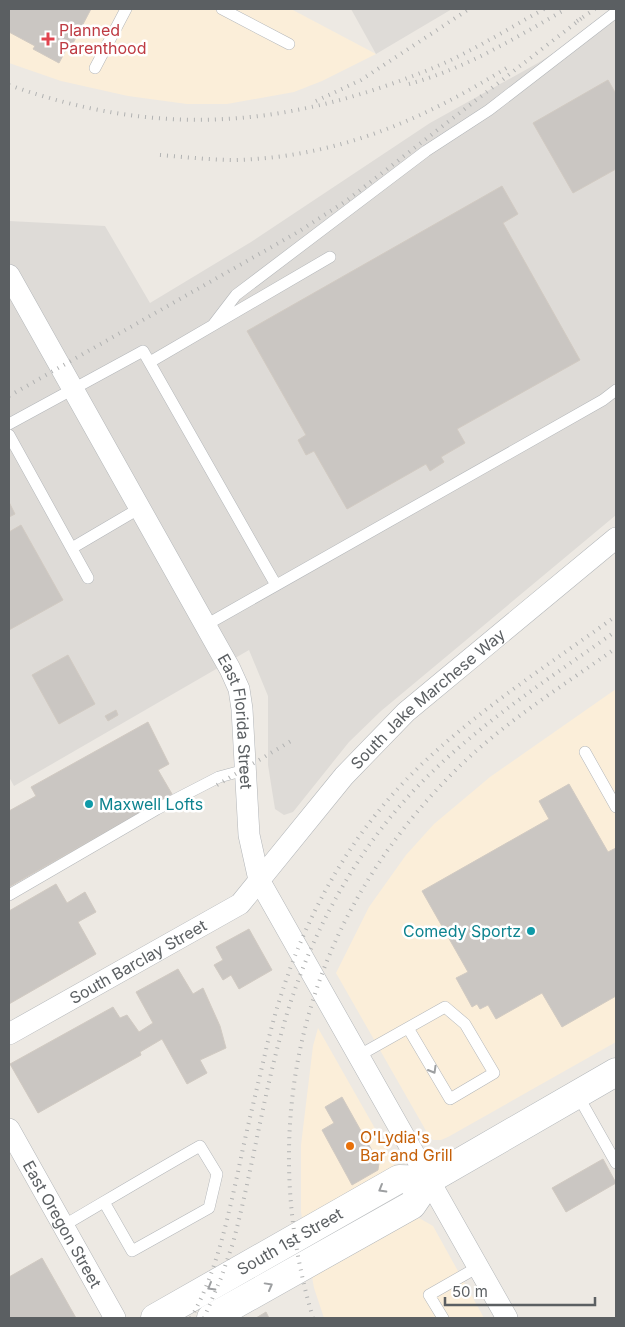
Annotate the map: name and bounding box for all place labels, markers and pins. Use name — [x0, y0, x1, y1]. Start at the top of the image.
place label: Planned Parenthood — [59, 20, 146, 58]
marker: Planned Parenthood — [41, 32, 55, 46]
place label: Maxwell Lofts — [99, 794, 203, 814]
marker: Maxwell Lofts — [83, 798, 95, 810]
place label: Comedy Sportz — [403, 921, 521, 941]
marker: Comedy Sportz — [525, 925, 537, 937]
place label: O'Lydia's Bar and Grill — [360, 1127, 453, 1165]
marker: O'Lydia's Bar and Grill — [344, 1140, 356, 1152]

